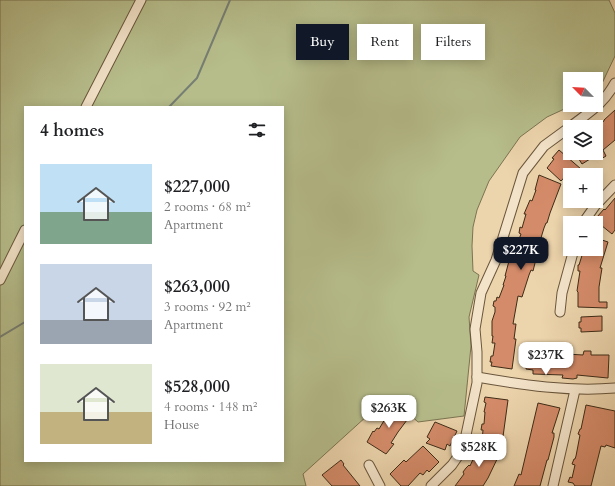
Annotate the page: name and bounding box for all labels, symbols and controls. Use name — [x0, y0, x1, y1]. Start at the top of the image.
chip: Buy — [296, 24, 349, 60]
chip: Rent — [357, 24, 413, 60]
chip: Filters — [421, 24, 485, 60]
north arrow — [563, 72, 603, 112]
map controls — [563, 72, 603, 256]
text: 4 homes — [40, 119, 104, 142]
icon: filters — [246, 119, 268, 141]
button: layers — [563, 120, 603, 160]
button: + — [563, 168, 603, 208]
text: $227,000 — [164, 175, 230, 198]
icon: home — [72, 180, 120, 228]
text: 2 rooms · 68 m² — [164, 198, 251, 216]
text: Apartment — [164, 216, 223, 234]
button: − — [563, 216, 603, 256]
pin: $227K — [493, 237, 549, 271]
text: $227K — [502, 241, 540, 259]
text: $263,000 — [164, 275, 230, 298]
icon: home — [72, 280, 120, 328]
text: 3 rooms · 92 m² — [164, 298, 251, 316]
text: Apartment — [164, 316, 223, 334]
pin: $237K — [518, 342, 574, 376]
text: $237K — [527, 346, 565, 364]
text: $528,000 — [164, 375, 230, 398]
icon: home — [72, 380, 120, 428]
pin: $263K — [361, 395, 417, 429]
text: 4 rooms · 148 m² — [164, 398, 257, 416]
text: $263K — [370, 399, 408, 417]
text: House — [164, 416, 199, 434]
pin: $528K — [451, 434, 507, 468]
text: $528K — [460, 438, 498, 456]

